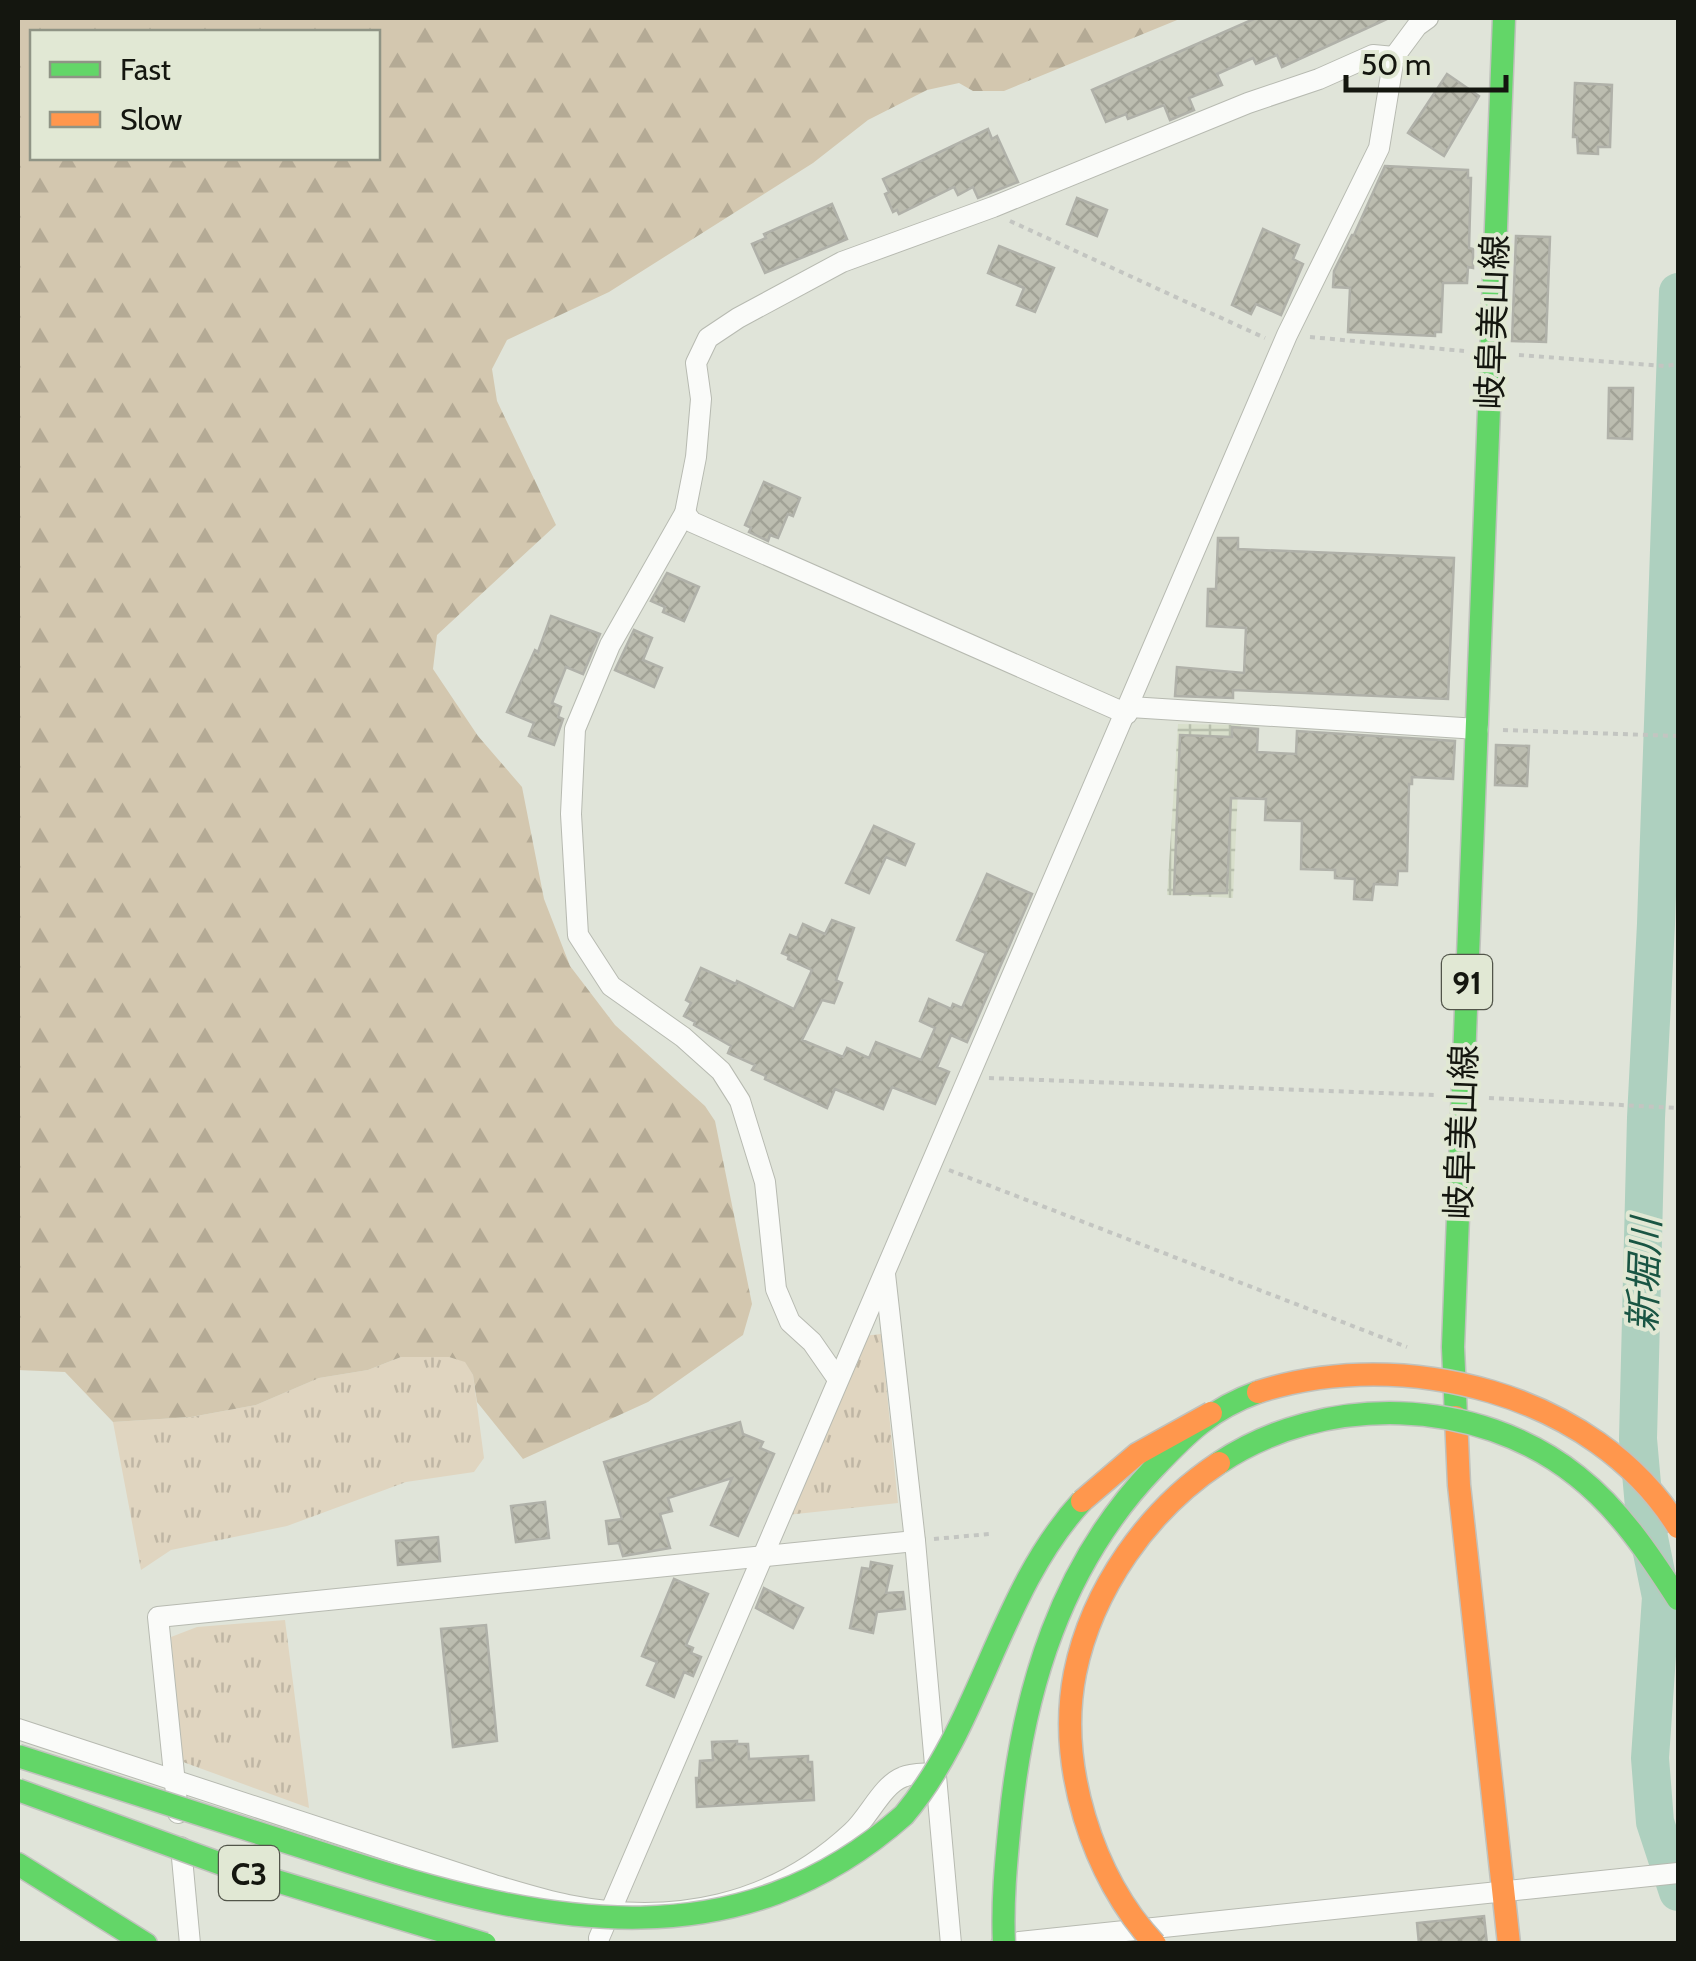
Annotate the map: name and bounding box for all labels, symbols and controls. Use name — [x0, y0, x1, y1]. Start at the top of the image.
legend — [30, 30, 380, 160]
scale bar — [1346, 30, 1506, 92]
text: 50 m — [1361, 46, 1431, 83]
text: Fast — [120, 51, 171, 88]
text: Slow — [120, 101, 183, 138]
street label: 岐阜美山線 — [1467, 234, 1517, 410]
road number: 91 — [1442, 955, 1492, 1009]
street label: 岐阜美山線 — [1436, 1044, 1486, 1220]
water label: 新堀川 — [1619, 1213, 1670, 1333]
road number: C3 — [219, 1846, 279, 1900]

